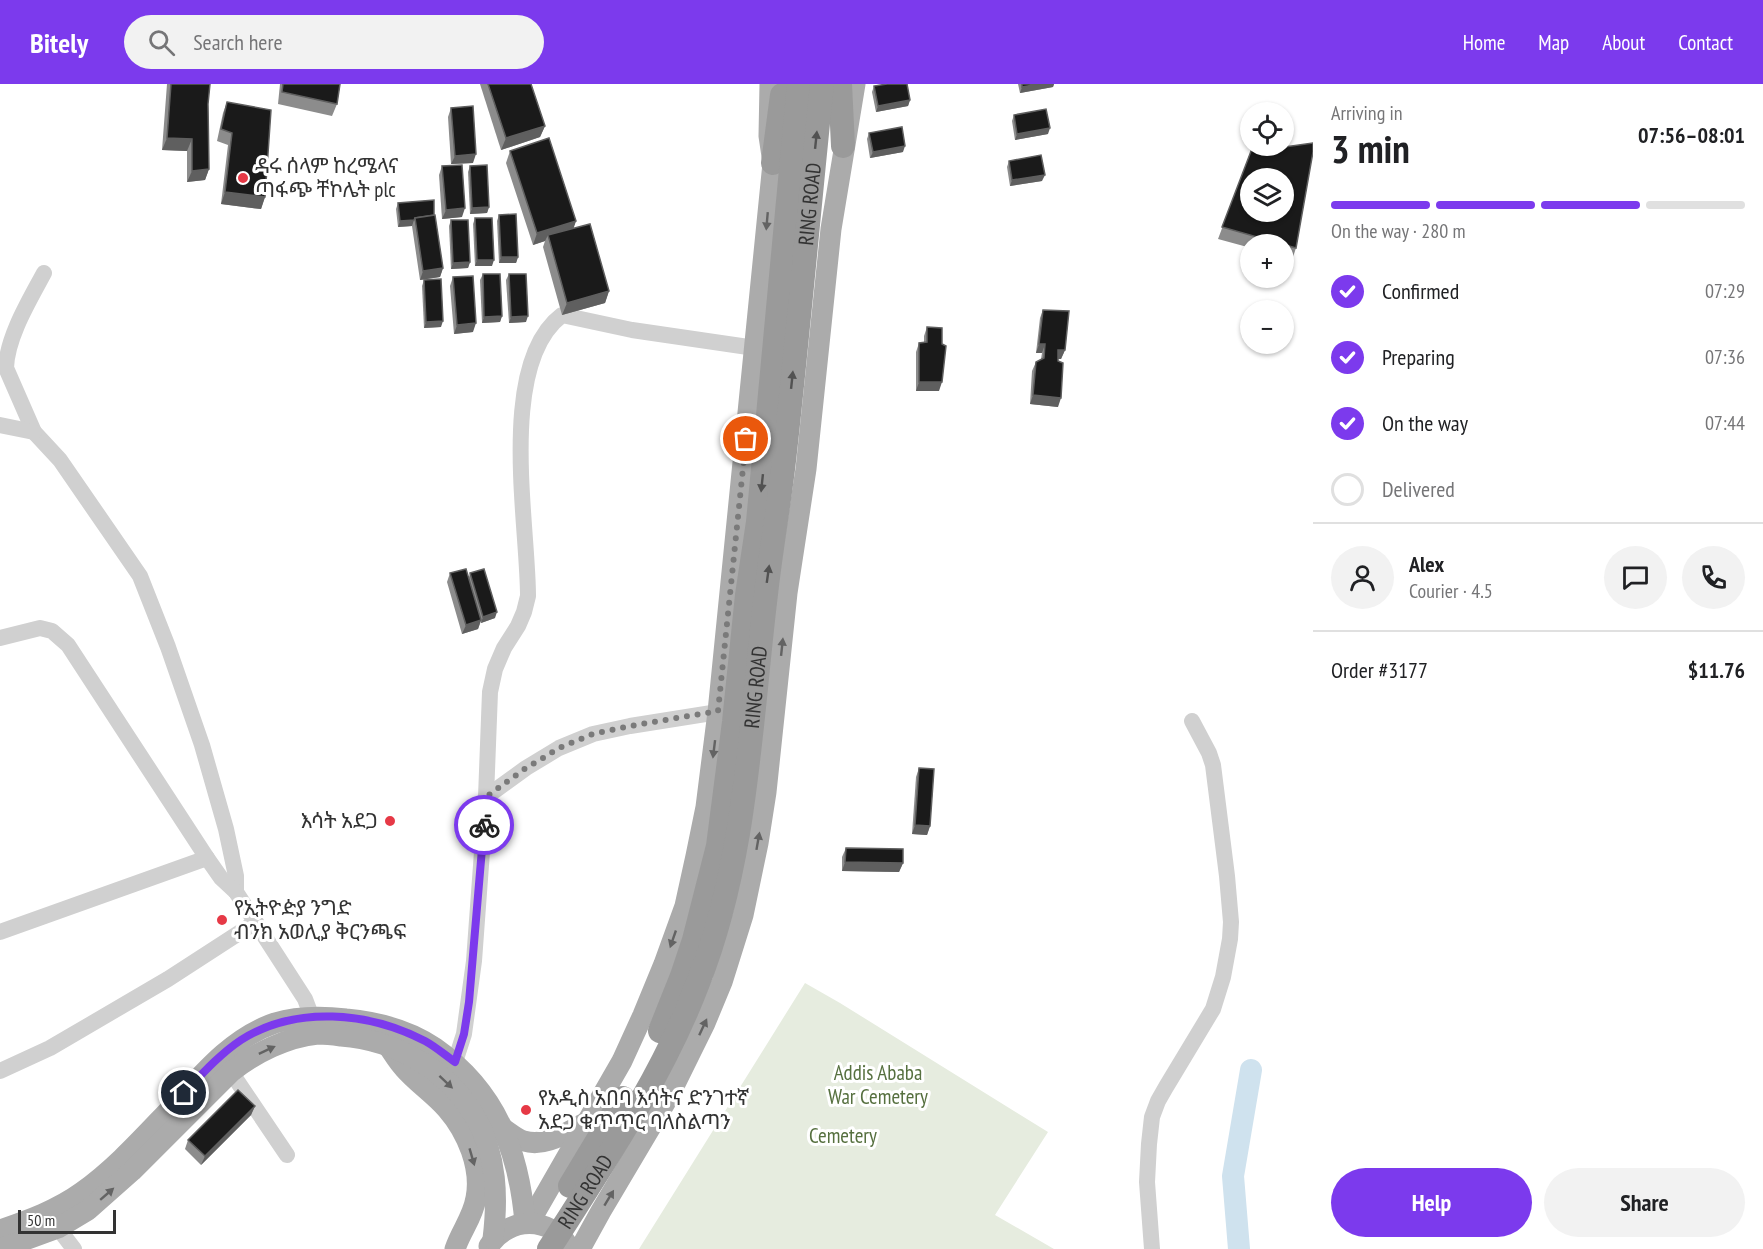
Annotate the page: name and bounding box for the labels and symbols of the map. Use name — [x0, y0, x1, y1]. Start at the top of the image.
one-way arrow — [811, 130, 821, 149]
place label: ዳሩ ሰላም ከረሜላና ጣፋጭ ቸኮሌት plc — [255, 152, 399, 203]
street label: RING ROAD — [792, 162, 827, 247]
marker: ዳሩ ሰላም ከረሜላና ጣፋጭ ቸኮሌት plc — [236, 171, 250, 185]
one-way arrow — [762, 211, 772, 230]
one-way arrow — [787, 371, 797, 390]
pin — [720, 413, 771, 464]
one-way arrow — [757, 474, 767, 493]
one-way arrow — [764, 564, 773, 583]
one-way arrow — [777, 638, 787, 657]
street label: RING ROAD — [738, 645, 773, 730]
one-way arrow — [709, 740, 719, 759]
courier — [454, 795, 514, 855]
place label: እሳት አደጋ — [300, 807, 378, 834]
marker: እሳት አደጋ — [383, 814, 397, 828]
one-way arrow — [754, 831, 763, 850]
place label: የኢትዮዽያ ንግድ ብንክ አወሊያ ቅርንጫፍ — [234, 894, 406, 945]
marker: የኢትዮዽያ ንግድ ብንክ አወሊያ ቅርንጫፍ — [215, 913, 229, 927]
one-way arrow — [667, 930, 677, 948]
one-way arrow — [698, 1019, 707, 1036]
one-way arrow — [258, 1046, 275, 1055]
park label: Addis Ababa War Cemetery — [828, 1059, 928, 1110]
pin — [158, 1067, 209, 1118]
one-way arrow — [439, 1075, 454, 1089]
place label: የአዲስ አበባ እሳትና ድንገተኛ አደጋ ቁጥጥር ባለስልጣን — [538, 1084, 749, 1135]
marker: የአዲስ አበባ እሳትና ድንገተኛ አደጋ ቁጥጥር ባለስልጣን — [519, 1103, 533, 1117]
park label: Cemetery — [809, 1122, 877, 1149]
one-way arrow — [468, 1148, 477, 1166]
street label: RING ROAD — [552, 1149, 619, 1234]
one-way arrow — [99, 1188, 114, 1201]
one-way arrow — [603, 1190, 614, 1206]
scale bar — [18, 1207, 116, 1234]

